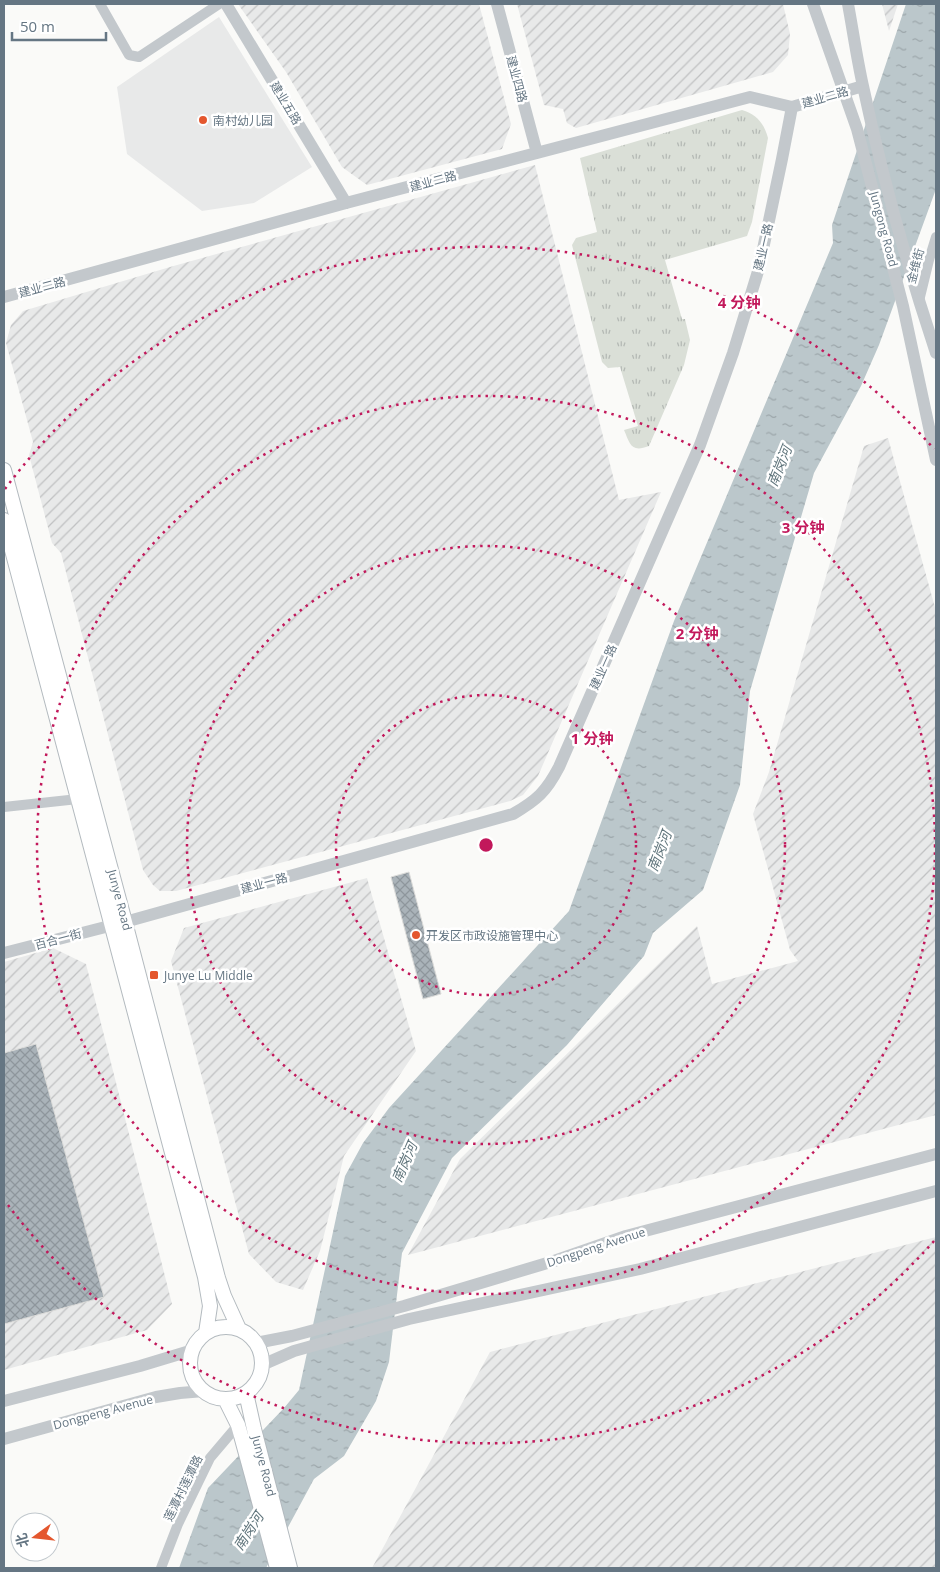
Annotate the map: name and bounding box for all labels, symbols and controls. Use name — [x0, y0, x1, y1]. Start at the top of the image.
scale bar — [12, 10, 106, 42]
text: 50 m — [20, 16, 55, 36]
street label: 建业四路 — [503, 54, 531, 104]
street label: 建业五路 — [266, 78, 306, 128]
street label: 建业二路 — [800, 82, 850, 112]
place label: 南村幼儿园 — [213, 112, 273, 129]
marker: 南村幼儿园 — [197, 114, 209, 126]
street label: 建业二路 — [408, 167, 458, 195]
street label: Jungong Road — [866, 188, 902, 269]
street label: 建业一路 — [749, 222, 777, 272]
street label: 金维街 — [902, 246, 928, 286]
street label: 建业二路 — [17, 273, 67, 301]
text: 4 分钟 — [718, 292, 760, 312]
water label: 南岗河 — [762, 440, 797, 489]
text: 3 分钟 — [782, 517, 824, 537]
text: 2 分钟 — [676, 623, 718, 643]
street label: 建业一路 — [585, 642, 621, 692]
text: 1 分钟 — [571, 728, 613, 748]
water label: 南岗河 — [643, 825, 676, 874]
centre of rings — [477, 836, 495, 854]
street label: Junye Road — [103, 867, 136, 932]
street label: 建业一路 — [239, 869, 289, 897]
street label: 百合一街 — [33, 925, 83, 953]
place label: 开发区市政设施管理中心 — [426, 927, 558, 944]
marker: 开发区市政设施管理中心 — [410, 929, 422, 941]
place label: Junye Lu Middle — [163, 967, 253, 984]
marker: Junye Lu Middle — [148, 969, 160, 981]
water label: 南岗河 — [387, 1136, 422, 1185]
street label: Dongpeng Avenue — [545, 1223, 648, 1271]
street label: Dongpeng Avenue — [51, 1390, 155, 1433]
street label: Junye Road — [247, 1433, 280, 1498]
street label: 莲潭村莲潭路 — [160, 1452, 206, 1524]
water label: 南岗河 — [229, 1506, 269, 1554]
north arrow — [10, 1512, 60, 1562]
text: 北 — [11, 1531, 33, 1550]

